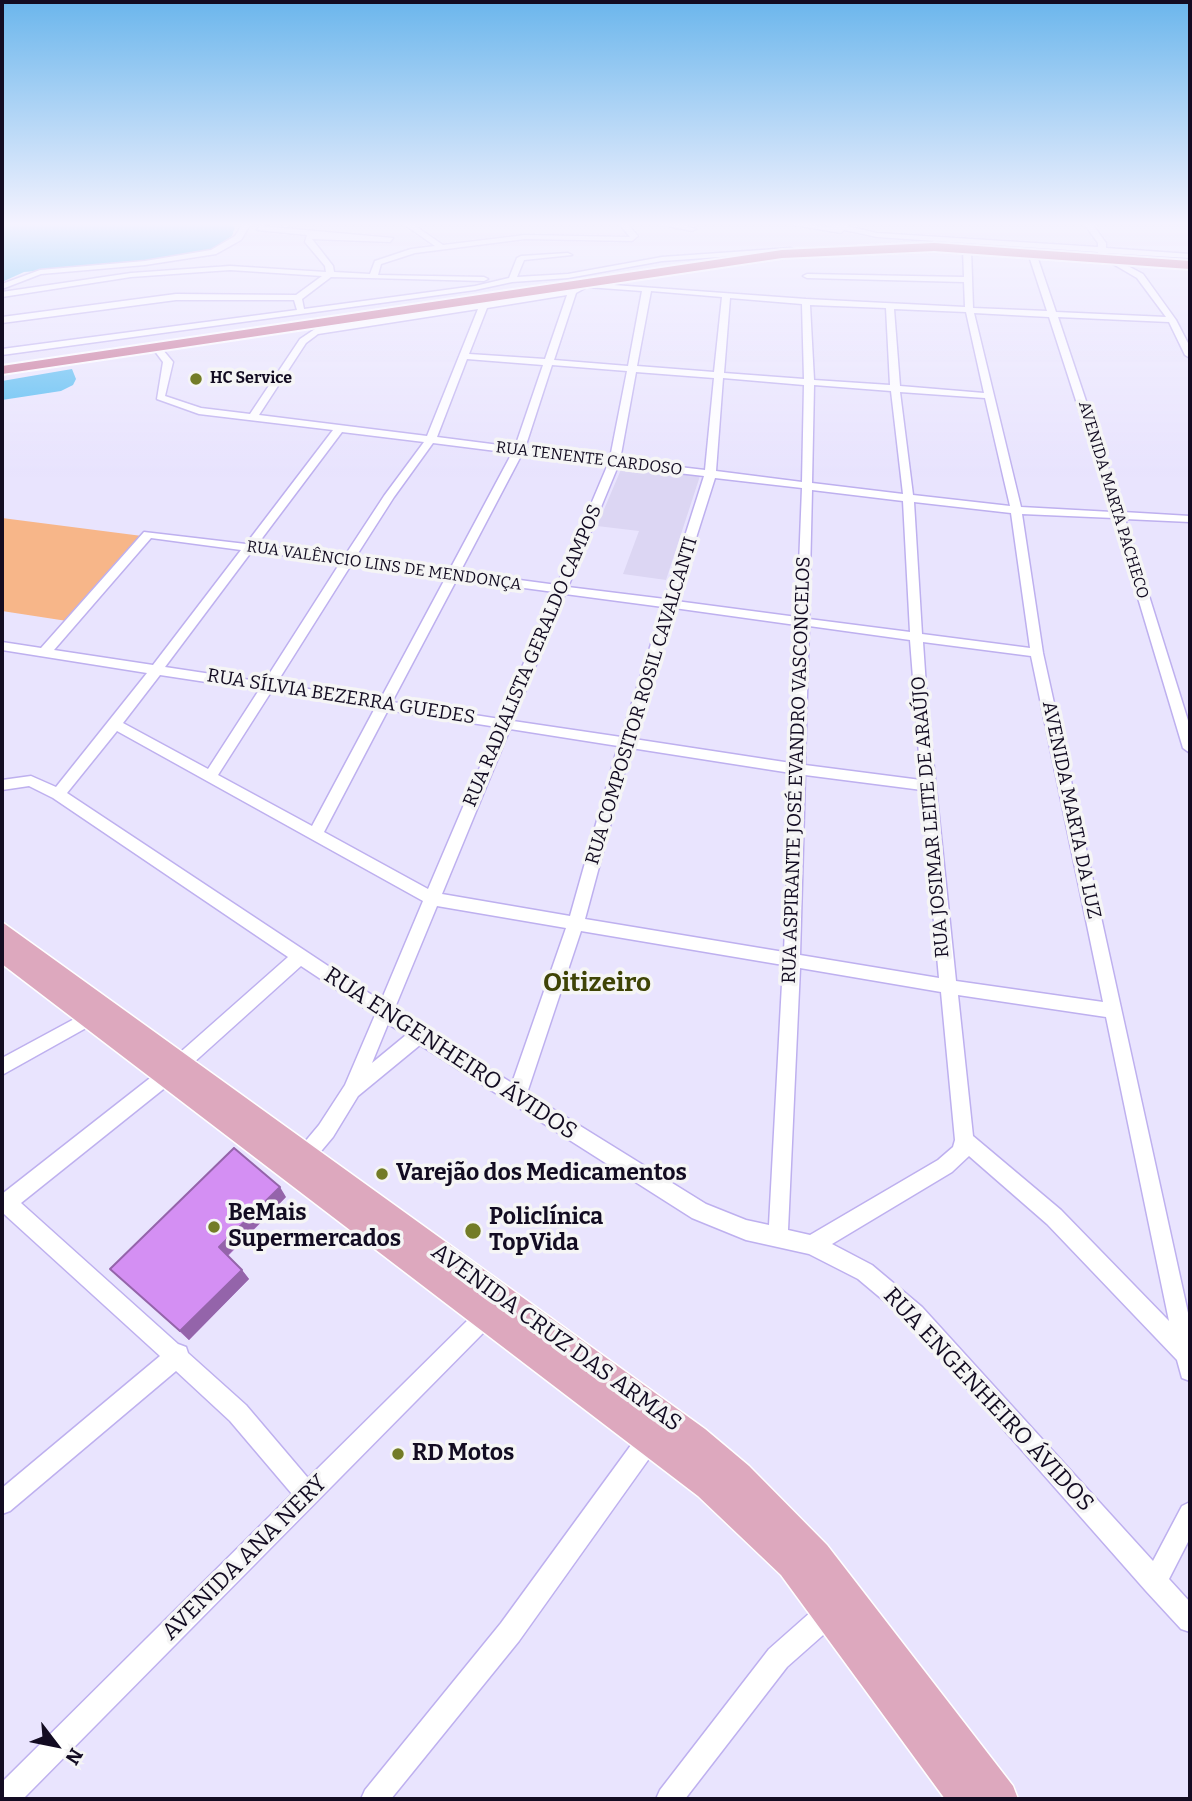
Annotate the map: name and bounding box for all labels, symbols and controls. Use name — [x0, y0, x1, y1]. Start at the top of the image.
place label: HC Service — [210, 369, 292, 389]
marker: HC Service — [188, 371, 204, 387]
street label: AVENIDA MARTA PACHECO — [1074, 399, 1152, 601]
street label: RUA TENENTE CARDOSO — [495, 438, 683, 480]
street label: RUA RADIALISTA GERALDO CAMPOS — [459, 502, 607, 810]
street label: RUA COMPOSITOR ROSIL CAVALCANTI — [581, 534, 703, 868]
street label: RUA VALÊNCIO LINS DE MENDONÇA — [245, 537, 523, 595]
street label: RUA ASPIRANTE JOSÉ EVANDRO VASCONCELOS — [778, 556, 816, 984]
street label: RUA SÍLVIA BEZERRA GUEDES — [205, 665, 477, 729]
street label: RUA JOSIMAR LEITE DE ARAÚJO — [907, 675, 955, 959]
street label: AVENIDA MARTA DA LUZ — [1037, 699, 1105, 921]
street label: RUA ENGENHEIRO ÁVIDOS — [318, 962, 582, 1146]
district label: Oitizeiro — [543, 968, 651, 1000]
place label: Varejão dos Medicamentos — [396, 1160, 687, 1188]
marker: Varejão dos Medicamentos — [374, 1166, 390, 1182]
place label: BeMais Supermercados — [228, 1200, 401, 1254]
place label: Policlínica TopVida — [489, 1204, 603, 1258]
marker: BeMais Supermercados — [206, 1219, 222, 1235]
marker: Policlínica TopVida — [463, 1221, 483, 1241]
street label: AVENIDA CRUZ DAS ARMAS — [426, 1238, 686, 1438]
street label: RUA ENGENHEIRO ÁVIDOS — [877, 1282, 1099, 1518]
place label: RD Motos — [412, 1440, 514, 1468]
marker: RD Motos — [390, 1446, 406, 1462]
street label: AVENIDA ANA NERY — [157, 1470, 333, 1646]
north arrow — [21, 1710, 91, 1780]
text: N — [61, 1744, 88, 1769]

